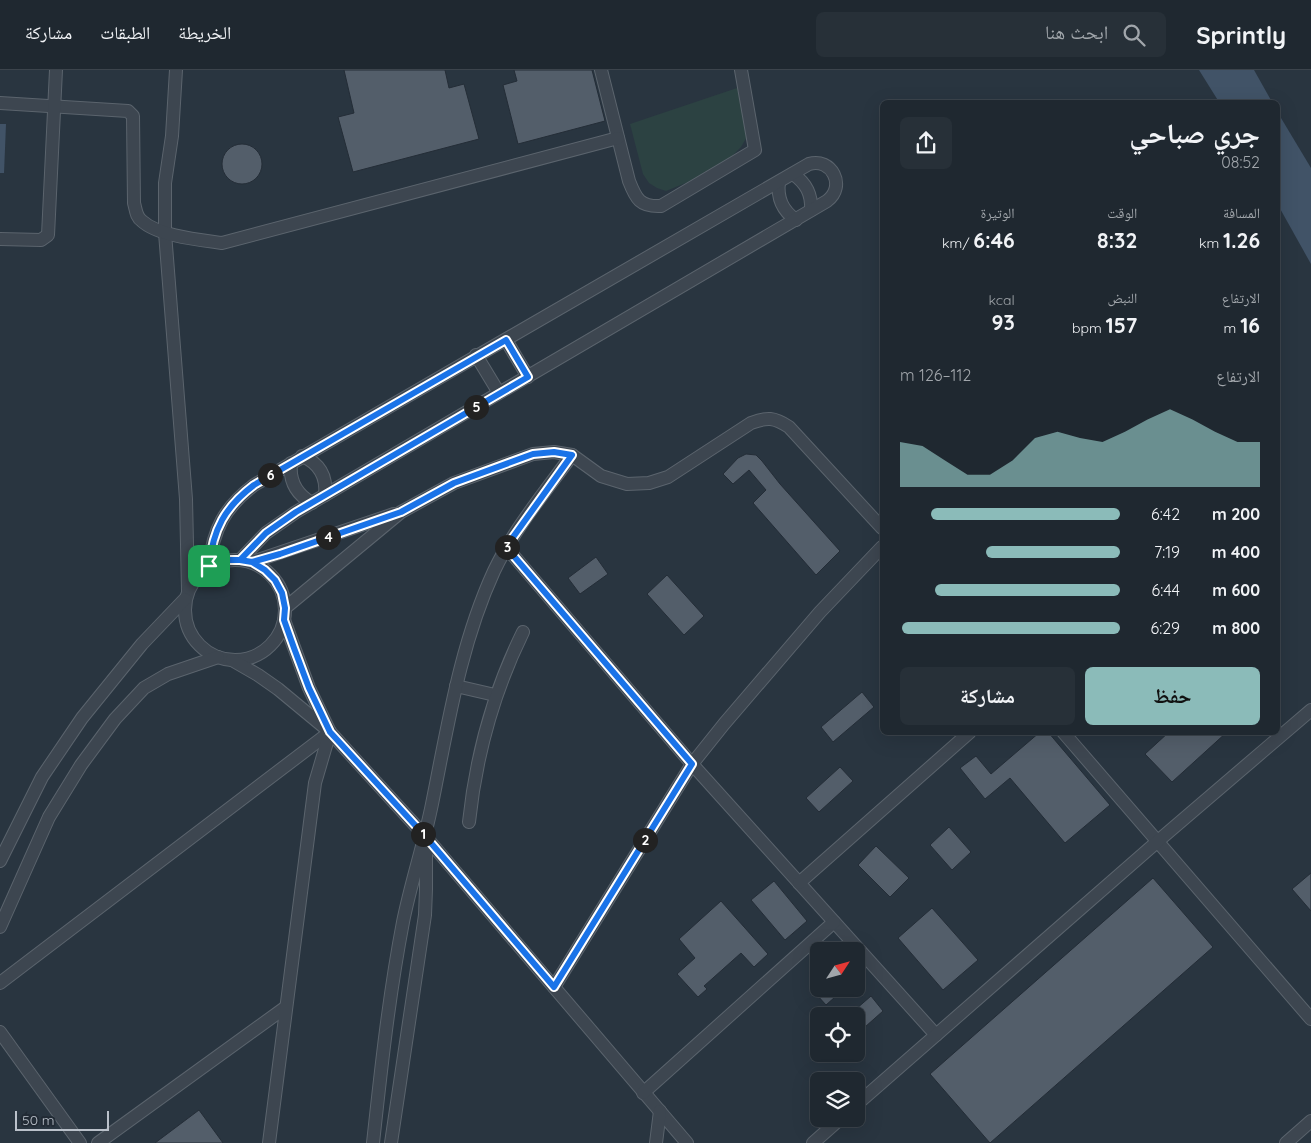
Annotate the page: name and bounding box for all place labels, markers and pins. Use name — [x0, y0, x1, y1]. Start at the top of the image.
pin: 5 — [464, 394, 488, 420]
pin: 6 — [258, 462, 282, 488]
pin: 4 — [316, 524, 340, 550]
pin: 3 — [494, 534, 520, 560]
pin — [188, 545, 230, 587]
pin: 1 — [410, 822, 436, 846]
pin: 2 — [632, 828, 658, 852]

